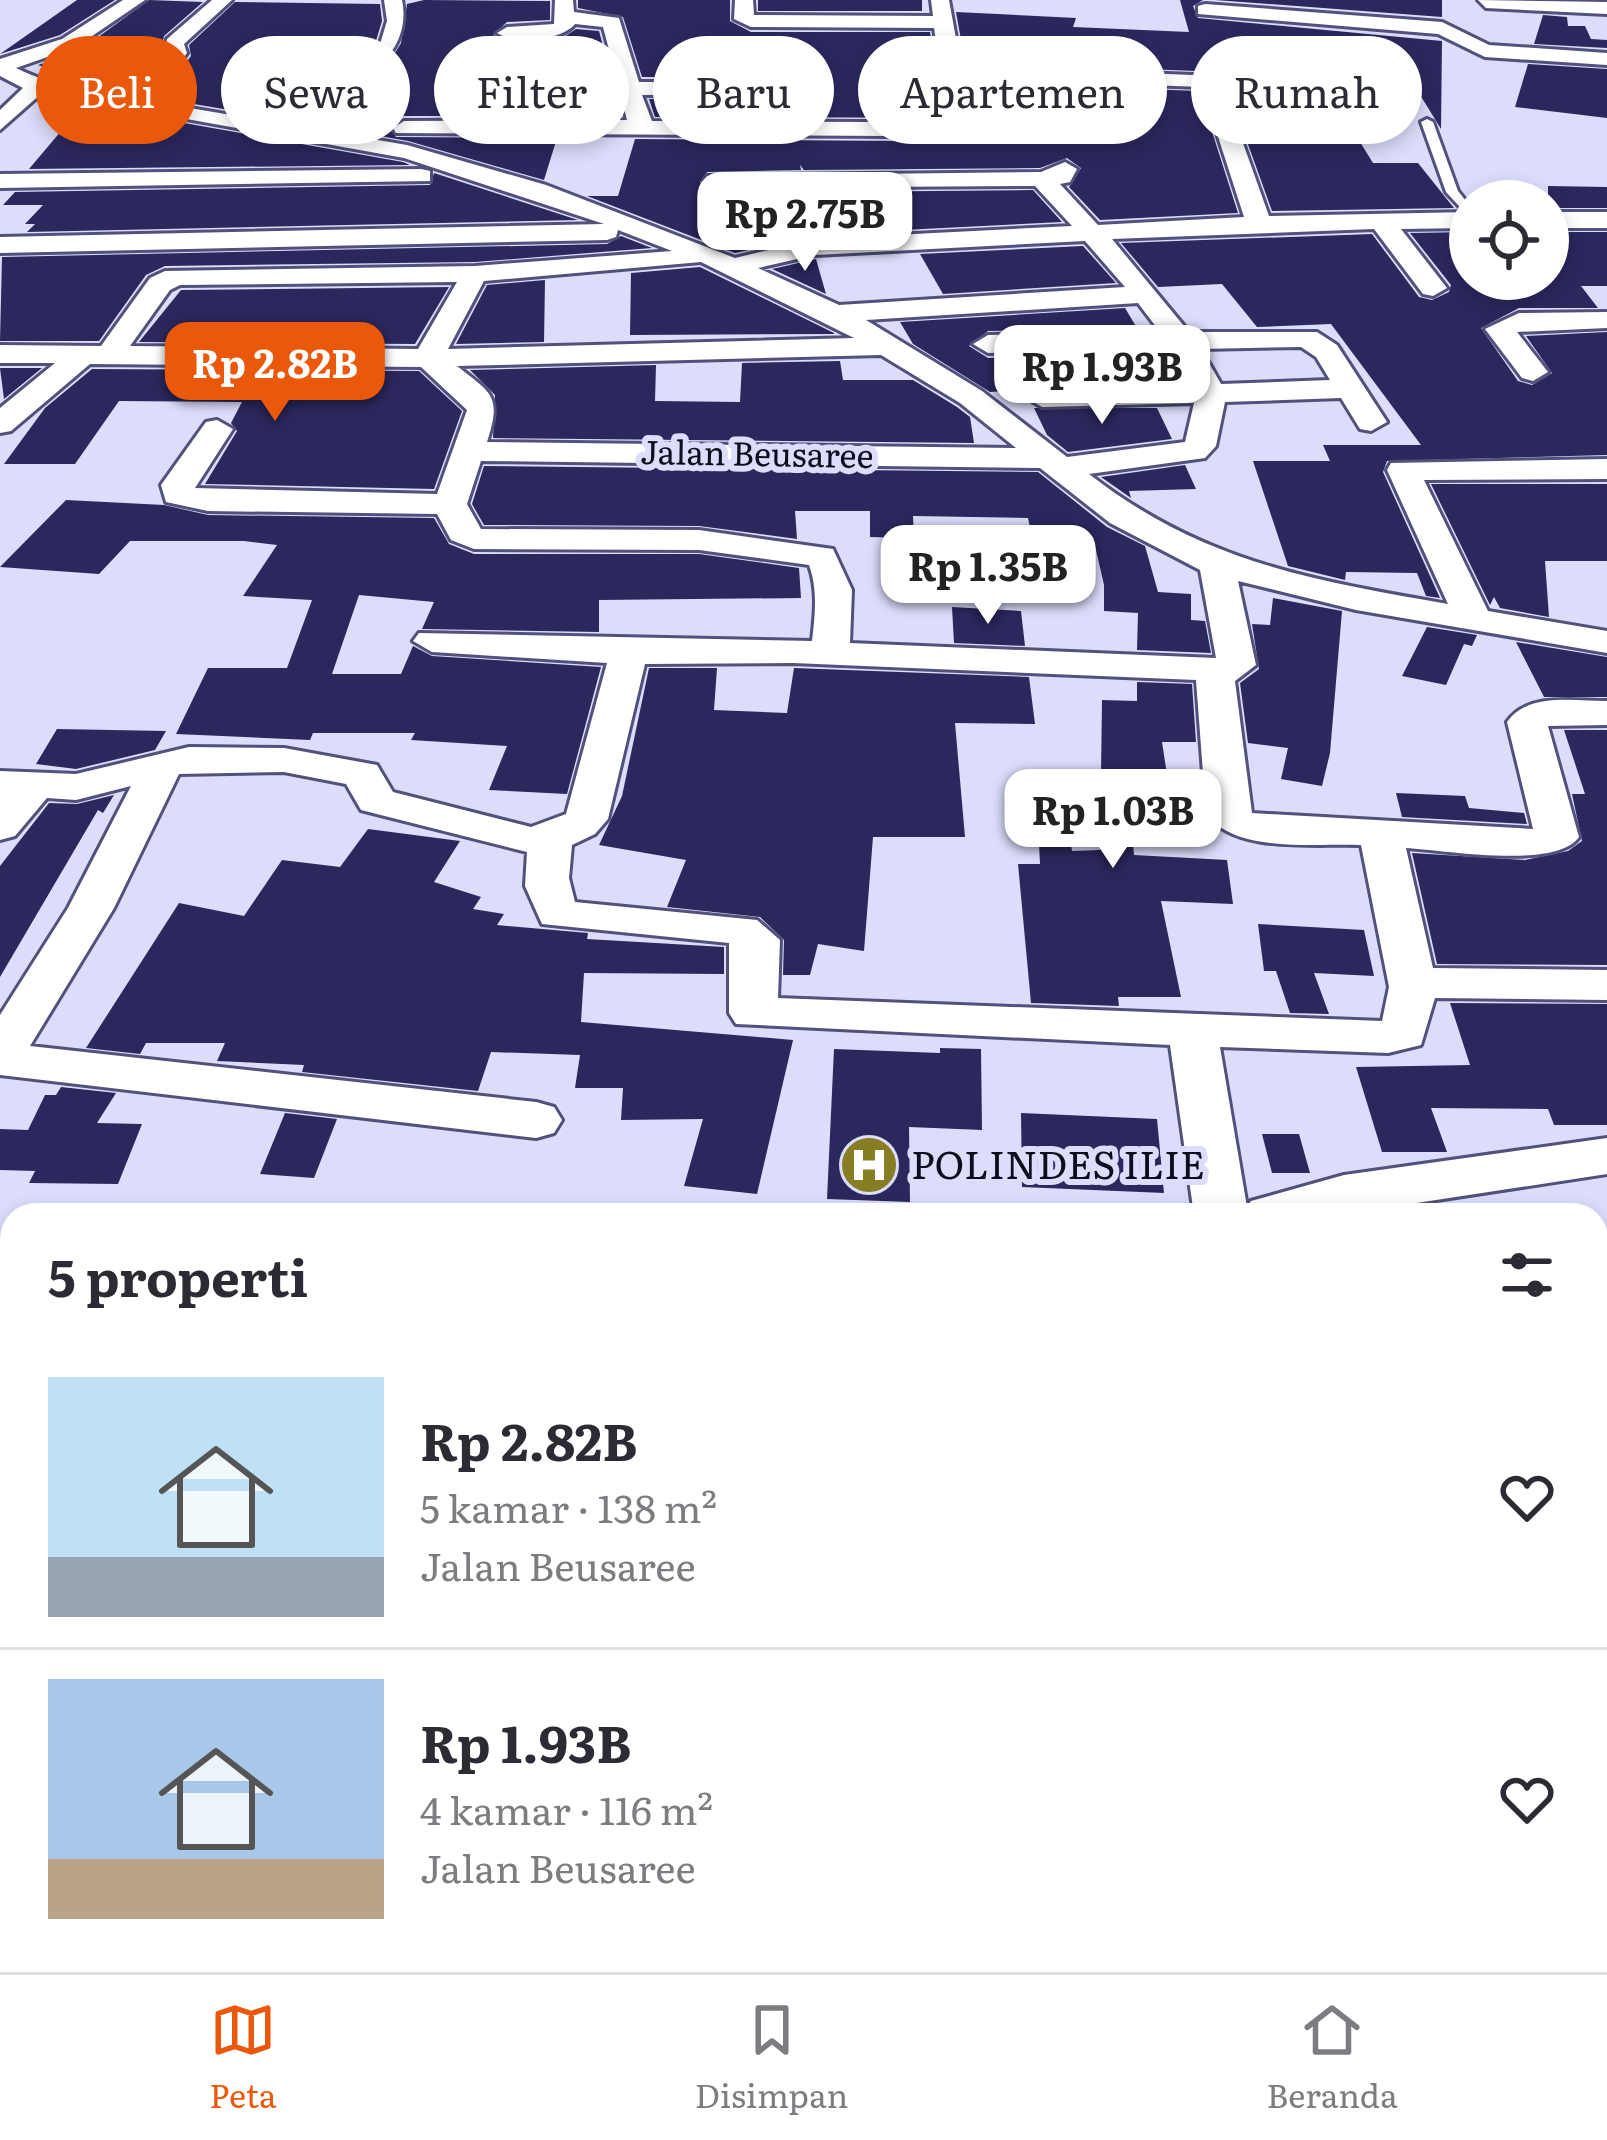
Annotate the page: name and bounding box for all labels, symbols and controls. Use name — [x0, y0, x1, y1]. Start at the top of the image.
chip: Beli — [36, 36, 197, 144]
chip: Sewa — [221, 36, 410, 144]
chip: Filter — [434, 36, 629, 144]
chip: Baru — [653, 36, 834, 144]
chip: Apartemen — [858, 36, 1167, 144]
chip: Rumah — [1191, 36, 1422, 144]
pin: Rp 2.75B — [681, 172, 929, 274]
map controls — [1449, 180, 1569, 300]
button: locate — [1449, 180, 1569, 300]
text: Rp 2.75B — [724, 182, 886, 240]
pin: Rp 2.82B — [151, 322, 399, 424]
pin: Rp 1.93B — [978, 325, 1226, 427]
text: Rp 2.82B — [192, 332, 358, 390]
text: Rp 1.93B — [1021, 335, 1183, 393]
street label: Jalan Beusaree — [640, 425, 874, 478]
pin: Rp 1.35B — [864, 525, 1112, 627]
text: Rp 1.35B — [908, 535, 1068, 593]
pin: Rp 1.03B — [989, 769, 1237, 871]
text: Rp 1.03B — [1032, 779, 1194, 837]
place label: POLINDES ILIE — [911, 1133, 1205, 1191]
hospital icon: POLINDES ILIE — [838, 1134, 900, 1196]
text: 5 properti — [48, 1237, 308, 1313]
icon: filters — [1494, 1242, 1560, 1308]
text: Rp 2.82B — [420, 1401, 637, 1477]
icon: home — [144, 1425, 288, 1569]
icon: heart — [1494, 1464, 1560, 1530]
text: 5 kamar · 138 m² — [420, 1477, 717, 1535]
text: Jalan Beusaree — [420, 1535, 696, 1593]
text: Rp 1.93B — [420, 1703, 631, 1779]
icon: home — [144, 1727, 288, 1871]
icon: heart — [1494, 1766, 1560, 1832]
text: 4 kamar · 116 m² — [420, 1779, 713, 1837]
text: Jalan Beusaree — [420, 1837, 696, 1895]
tab: Peta — [209, 1997, 276, 2118]
tab: Disimpan — [695, 1997, 848, 2118]
tab: Beranda — [1267, 1997, 1398, 2118]

